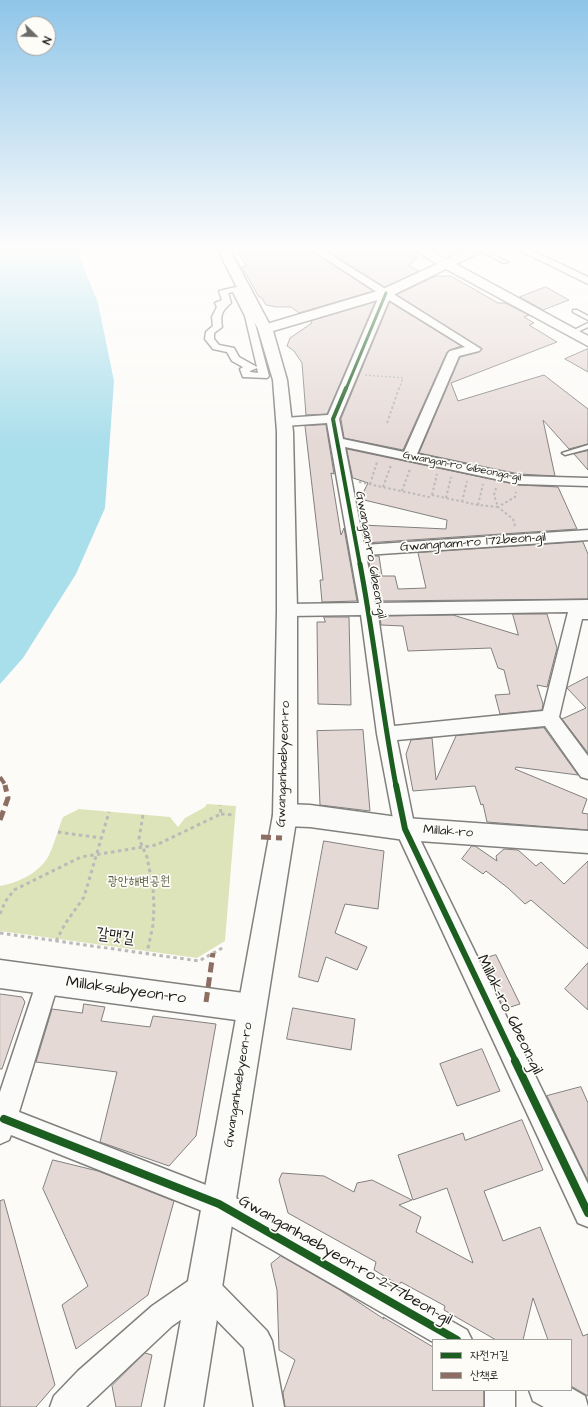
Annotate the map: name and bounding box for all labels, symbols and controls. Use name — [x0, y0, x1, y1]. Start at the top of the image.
north arrow — [16, 16, 56, 56]
text: N — [38, 34, 55, 47]
street label: Gwangan-ro 61beonga-gil — [402, 449, 522, 485]
street label: Gwangan-ro 61beon-gil — [351, 490, 389, 620]
street label: Gwangnam-ro 172beon-gil — [399, 530, 547, 556]
street label: Gwanganhaebyeon-ro — [274, 701, 294, 827]
street label: Millak-ro — [423, 822, 473, 842]
park label: 광안해변공원 — [108, 874, 170, 890]
street label: 갈맷길 — [95, 925, 135, 949]
street label: Millak-ro 6beon-gil — [472, 952, 546, 1078]
street label: Millaksubyeon-ro — [65, 973, 187, 1009]
street label: Gwanganhaebyeon-ro — [221, 1021, 257, 1149]
street label: Gwanganhaebyeon-ro 277beon-gil — [235, 1192, 455, 1330]
legend — [432, 1339, 572, 1391]
text: 자전거길 — [470, 1347, 509, 1364]
text: 산책로 — [470, 1367, 499, 1384]

